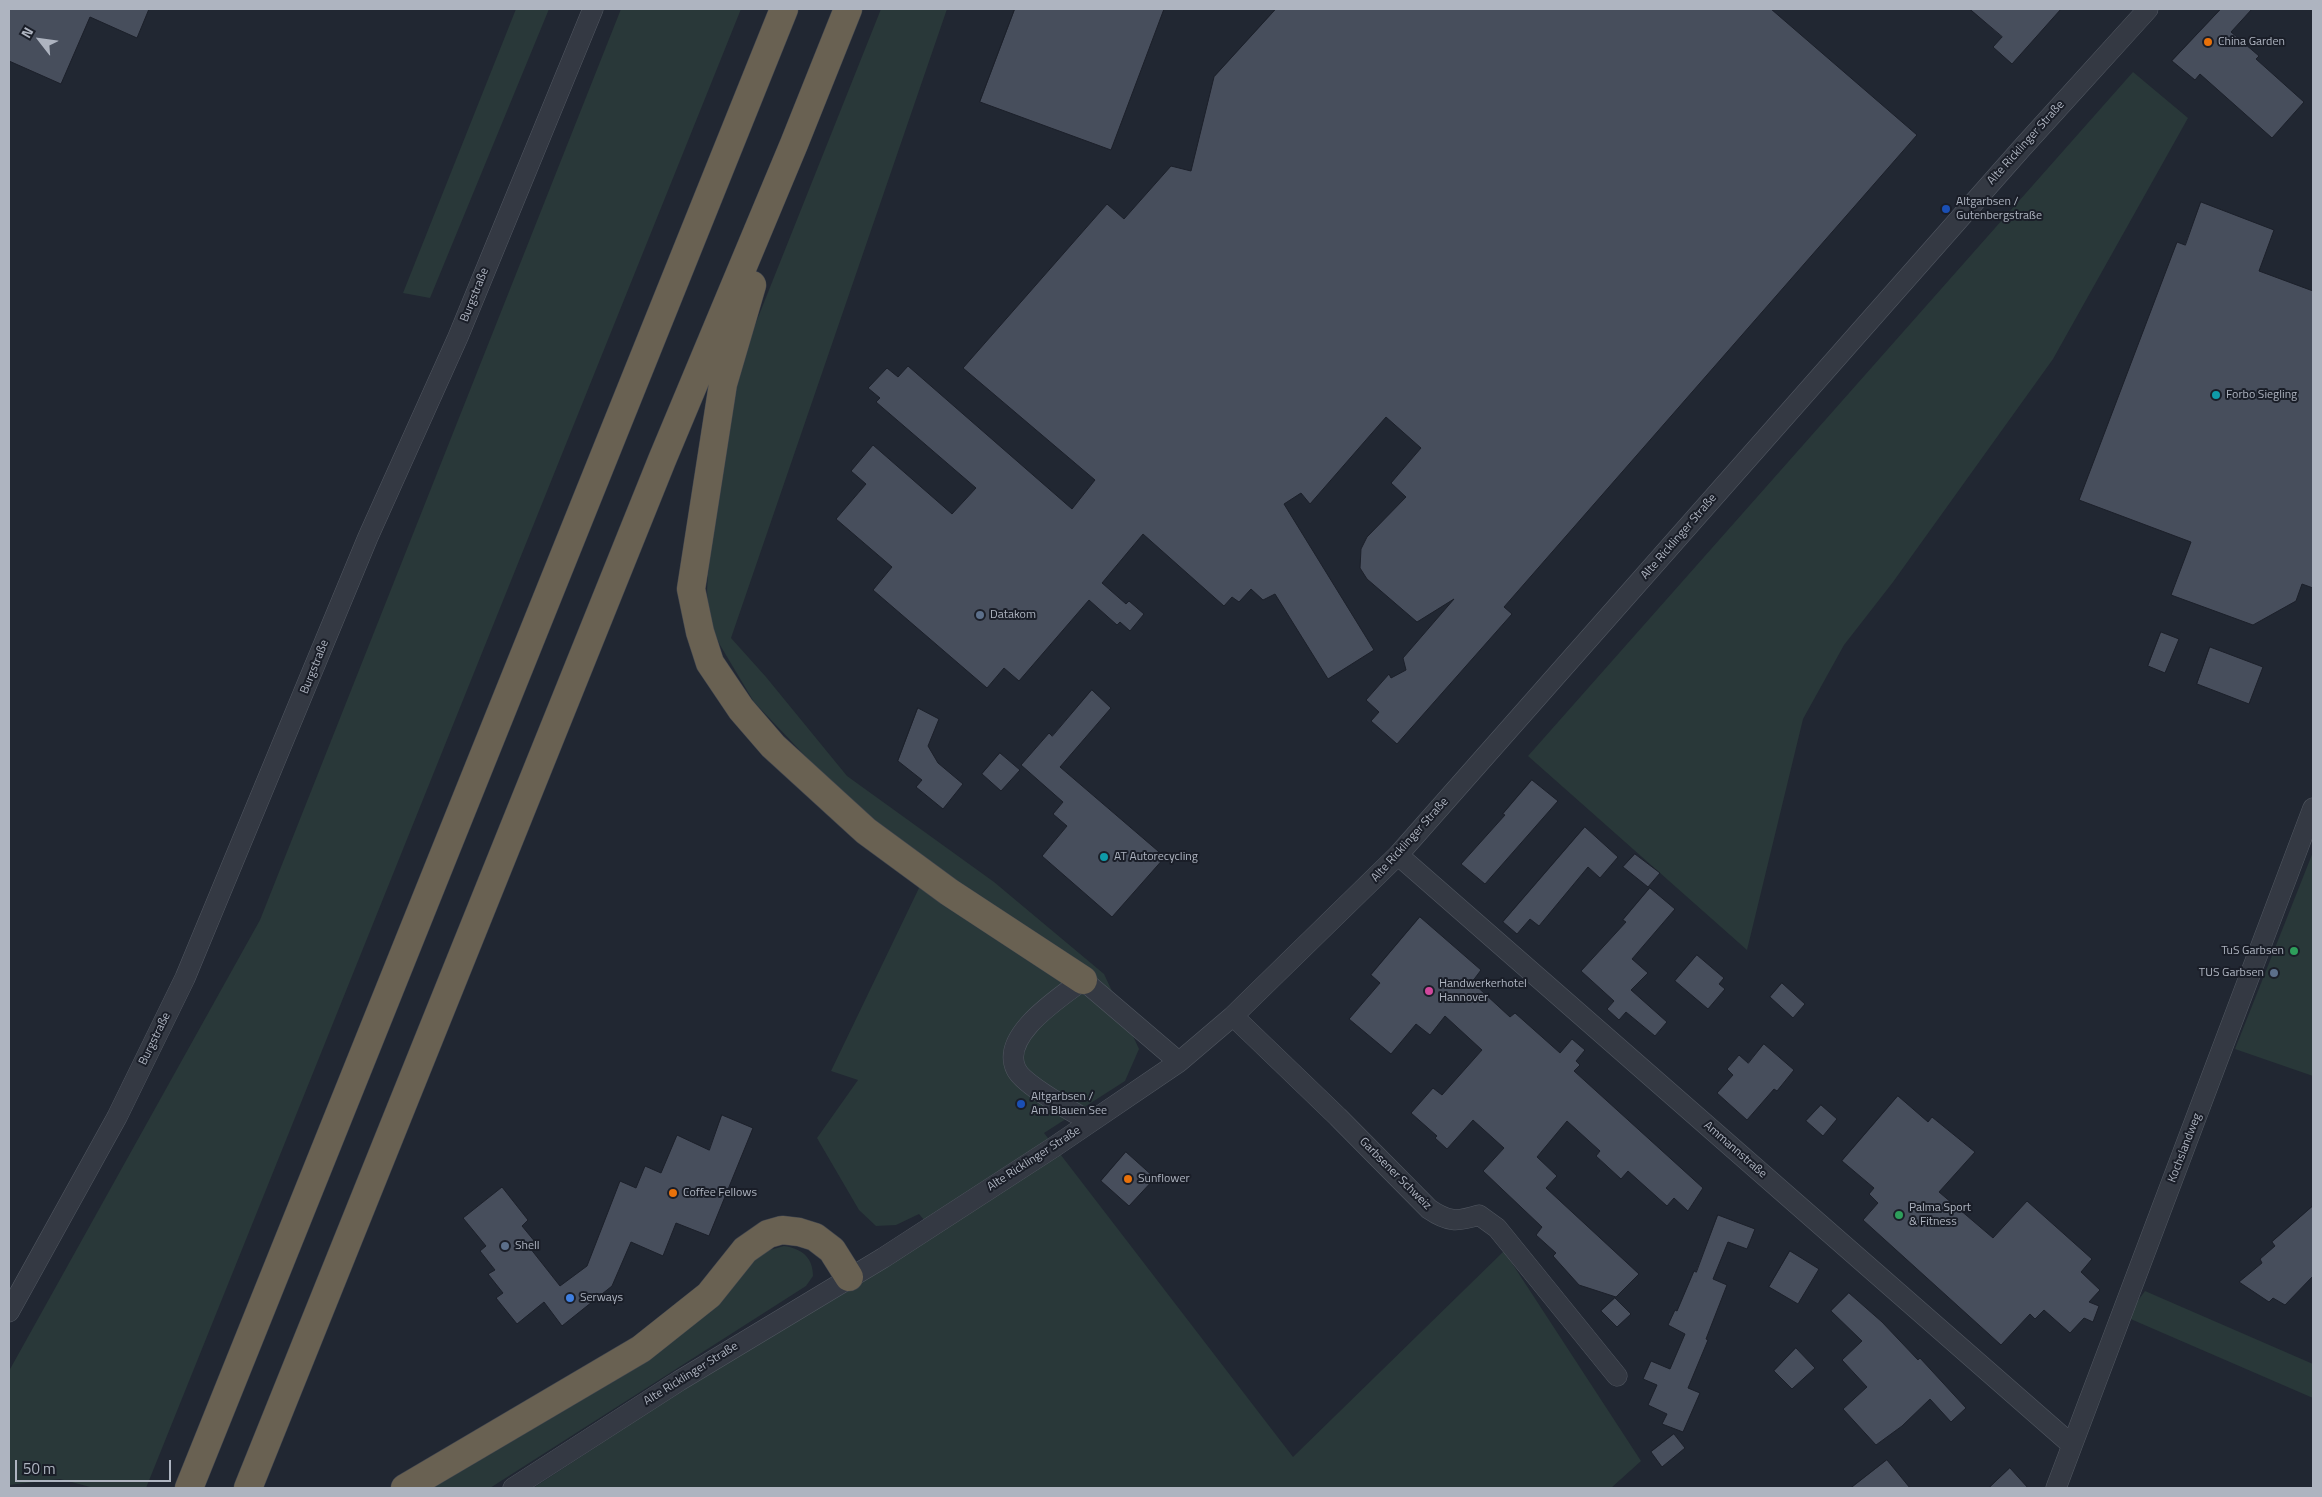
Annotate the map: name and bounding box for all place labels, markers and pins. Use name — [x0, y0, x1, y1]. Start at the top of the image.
place label: China Garden — [2218, 35, 2285, 49]
marker: China Garden — [2202, 36, 2214, 48]
place label: Altgarbsen / Gutenbergstraße — [1956, 195, 2042, 223]
marker: Altgarbsen / Gutenbergstraße — [1940, 203, 1952, 215]
place label: Forbo Siegling — [2226, 388, 2297, 402]
marker: Forbo Siegling — [2210, 389, 2222, 401]
place label: Datakom — [990, 608, 1036, 622]
marker: Datakom — [974, 609, 986, 621]
place label: AT Autorecycling — [1114, 850, 1198, 864]
marker: AT Autorecycling — [1098, 851, 1110, 863]
place label: TuS Garbsen — [2221, 944, 2284, 958]
marker: TuS Garbsen — [2288, 945, 2300, 957]
place label: TUS Garbsen — [2199, 966, 2264, 980]
marker: TUS Garbsen — [2268, 967, 2280, 979]
place label: Handwerkerhotel Hannover — [1439, 977, 1527, 1005]
marker: Handwerkerhotel Hannover — [1423, 985, 1435, 997]
place label: Altgarbsen / Am Blauen See — [1031, 1090, 1107, 1118]
marker: Altgarbsen / Am Blauen See — [1015, 1098, 1027, 1110]
place label: Sunflower — [1138, 1172, 1190, 1186]
marker: Sunflower — [1122, 1173, 1134, 1185]
place label: Coffee Fellows — [683, 1186, 757, 1200]
marker: Coffee Fellows — [667, 1187, 679, 1199]
place label: Palma Sport & Fitness — [1909, 1201, 1971, 1229]
marker: Palma Sport & Fitness — [1893, 1209, 1905, 1221]
place label: Shell — [515, 1239, 540, 1253]
marker: Shell — [499, 1240, 511, 1252]
place label: Serways — [580, 1291, 623, 1305]
marker: Serways — [564, 1292, 576, 1304]

